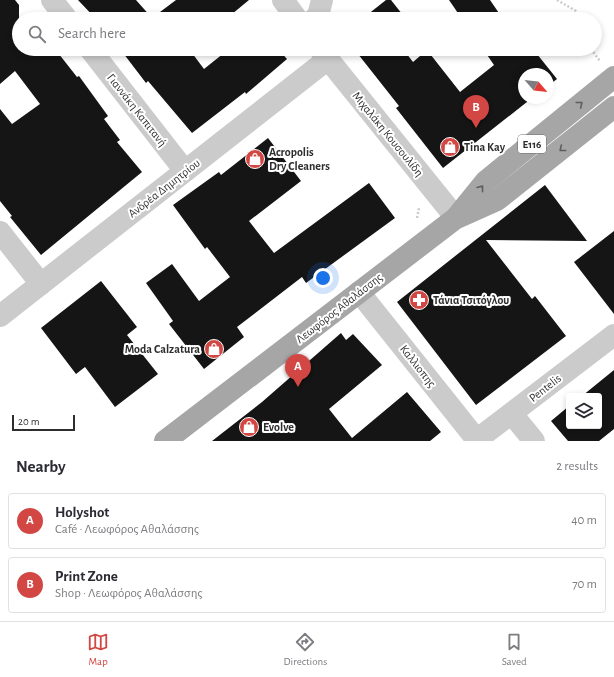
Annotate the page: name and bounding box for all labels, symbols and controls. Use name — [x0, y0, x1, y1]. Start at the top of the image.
search box — [12, 12, 602, 56]
icon: search — [26, 23, 48, 45]
text: Search here — [58, 26, 126, 41]
north arrow — [518, 68, 554, 104]
street label: Γιαννάκη Καπιτανή — [105, 71, 169, 149]
street label: Μιχαλάκη Κουσουλίδη — [350, 89, 426, 179]
pin: B — [463, 95, 489, 128]
one-way arrow — [576, 102, 583, 109]
road number: E116 — [518, 135, 546, 153]
shop icon: Tina Kay — [439, 136, 461, 158]
place label: Tina Kay — [464, 141, 506, 154]
one-way arrow — [559, 144, 566, 151]
place label: Acropolis Dry Cleaners — [269, 146, 330, 173]
shop icon: Acropolis Dry Cleaners — [244, 148, 266, 170]
street label: Ανδρέα Δημητρίου — [126, 156, 202, 220]
one-way arrow — [476, 185, 483, 192]
your location — [313, 268, 333, 288]
street label: Λεωφόρος Αθαλάσσης — [294, 271, 385, 346]
pharmacy icon: Τάνια Τσιτόγλου — [408, 289, 430, 311]
place label: Τάνια Τσιτόγλου — [433, 294, 509, 306]
shop icon: Moda Calzatura — [203, 338, 225, 360]
place label: Moda Calzatura — [125, 343, 200, 355]
street label: Καλλιοπης — [397, 343, 438, 390]
pin: A — [285, 354, 311, 387]
street label: Pentelis — [527, 372, 563, 404]
map controls — [566, 393, 602, 429]
button: layers — [566, 393, 602, 429]
scale bar — [12, 413, 75, 432]
text: 20 m — [18, 416, 39, 427]
shop icon: Evolve — [238, 416, 260, 438]
place label: Evolve — [263, 421, 294, 433]
text: Nearby — [16, 458, 66, 475]
text: 2 results — [556, 460, 598, 473]
text: Holyshot — [55, 505, 109, 520]
text: A — [26, 514, 34, 527]
text: 40 m — [571, 514, 597, 527]
text: Café · Λεωφόρος Αθαλάσσης — [55, 523, 199, 536]
text: Print Zone — [55, 569, 118, 584]
text: B — [26, 578, 34, 591]
text: 70 m — [572, 578, 597, 591]
text: Shop · Λεωφόρος Αθαλάσσης — [55, 587, 203, 600]
tab: Map — [87, 631, 109, 668]
tab: Directions — [283, 631, 327, 668]
tab: Saved — [502, 631, 527, 668]

